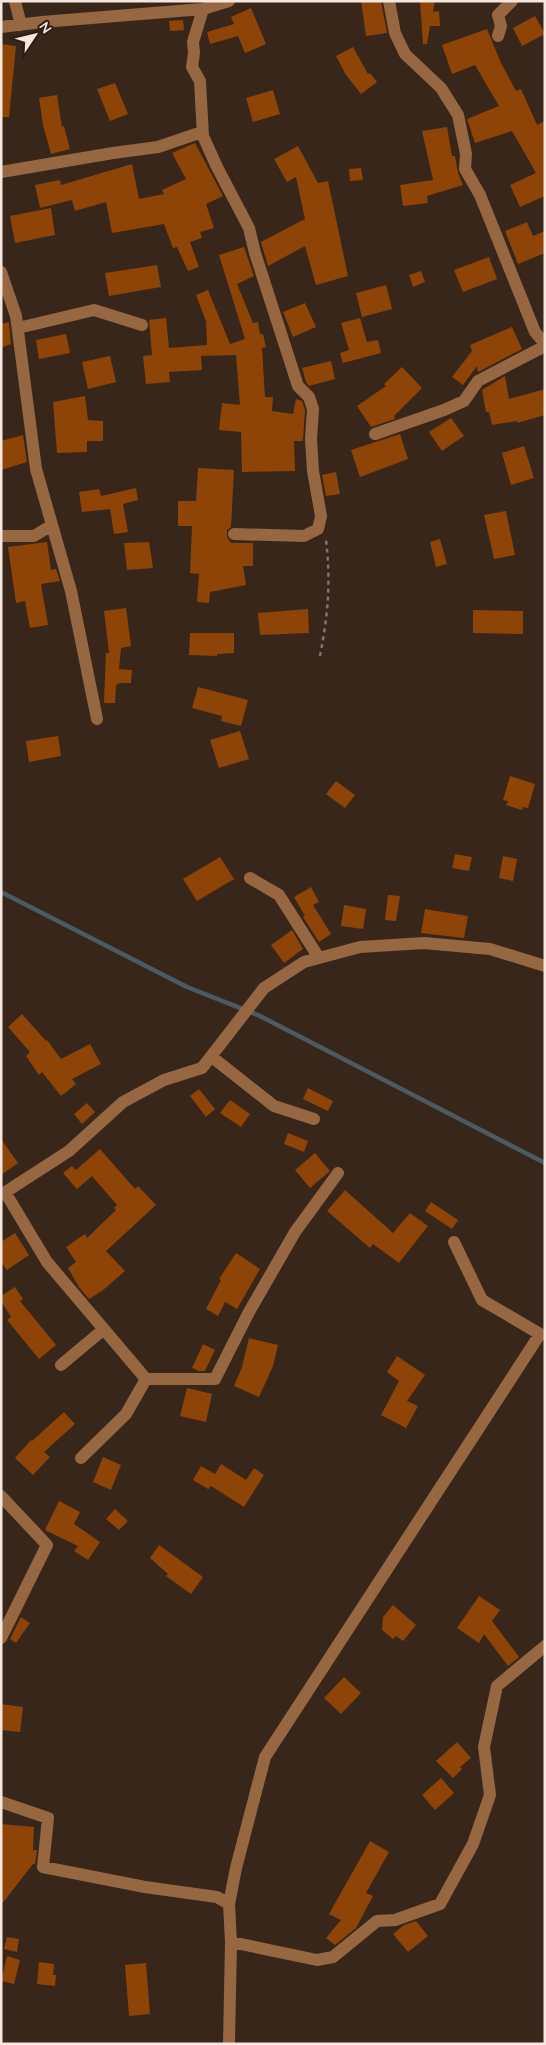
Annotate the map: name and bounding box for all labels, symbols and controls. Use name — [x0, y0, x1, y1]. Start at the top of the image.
north arrow — [10, 10, 60, 60]
text: N — [35, 18, 56, 37]

